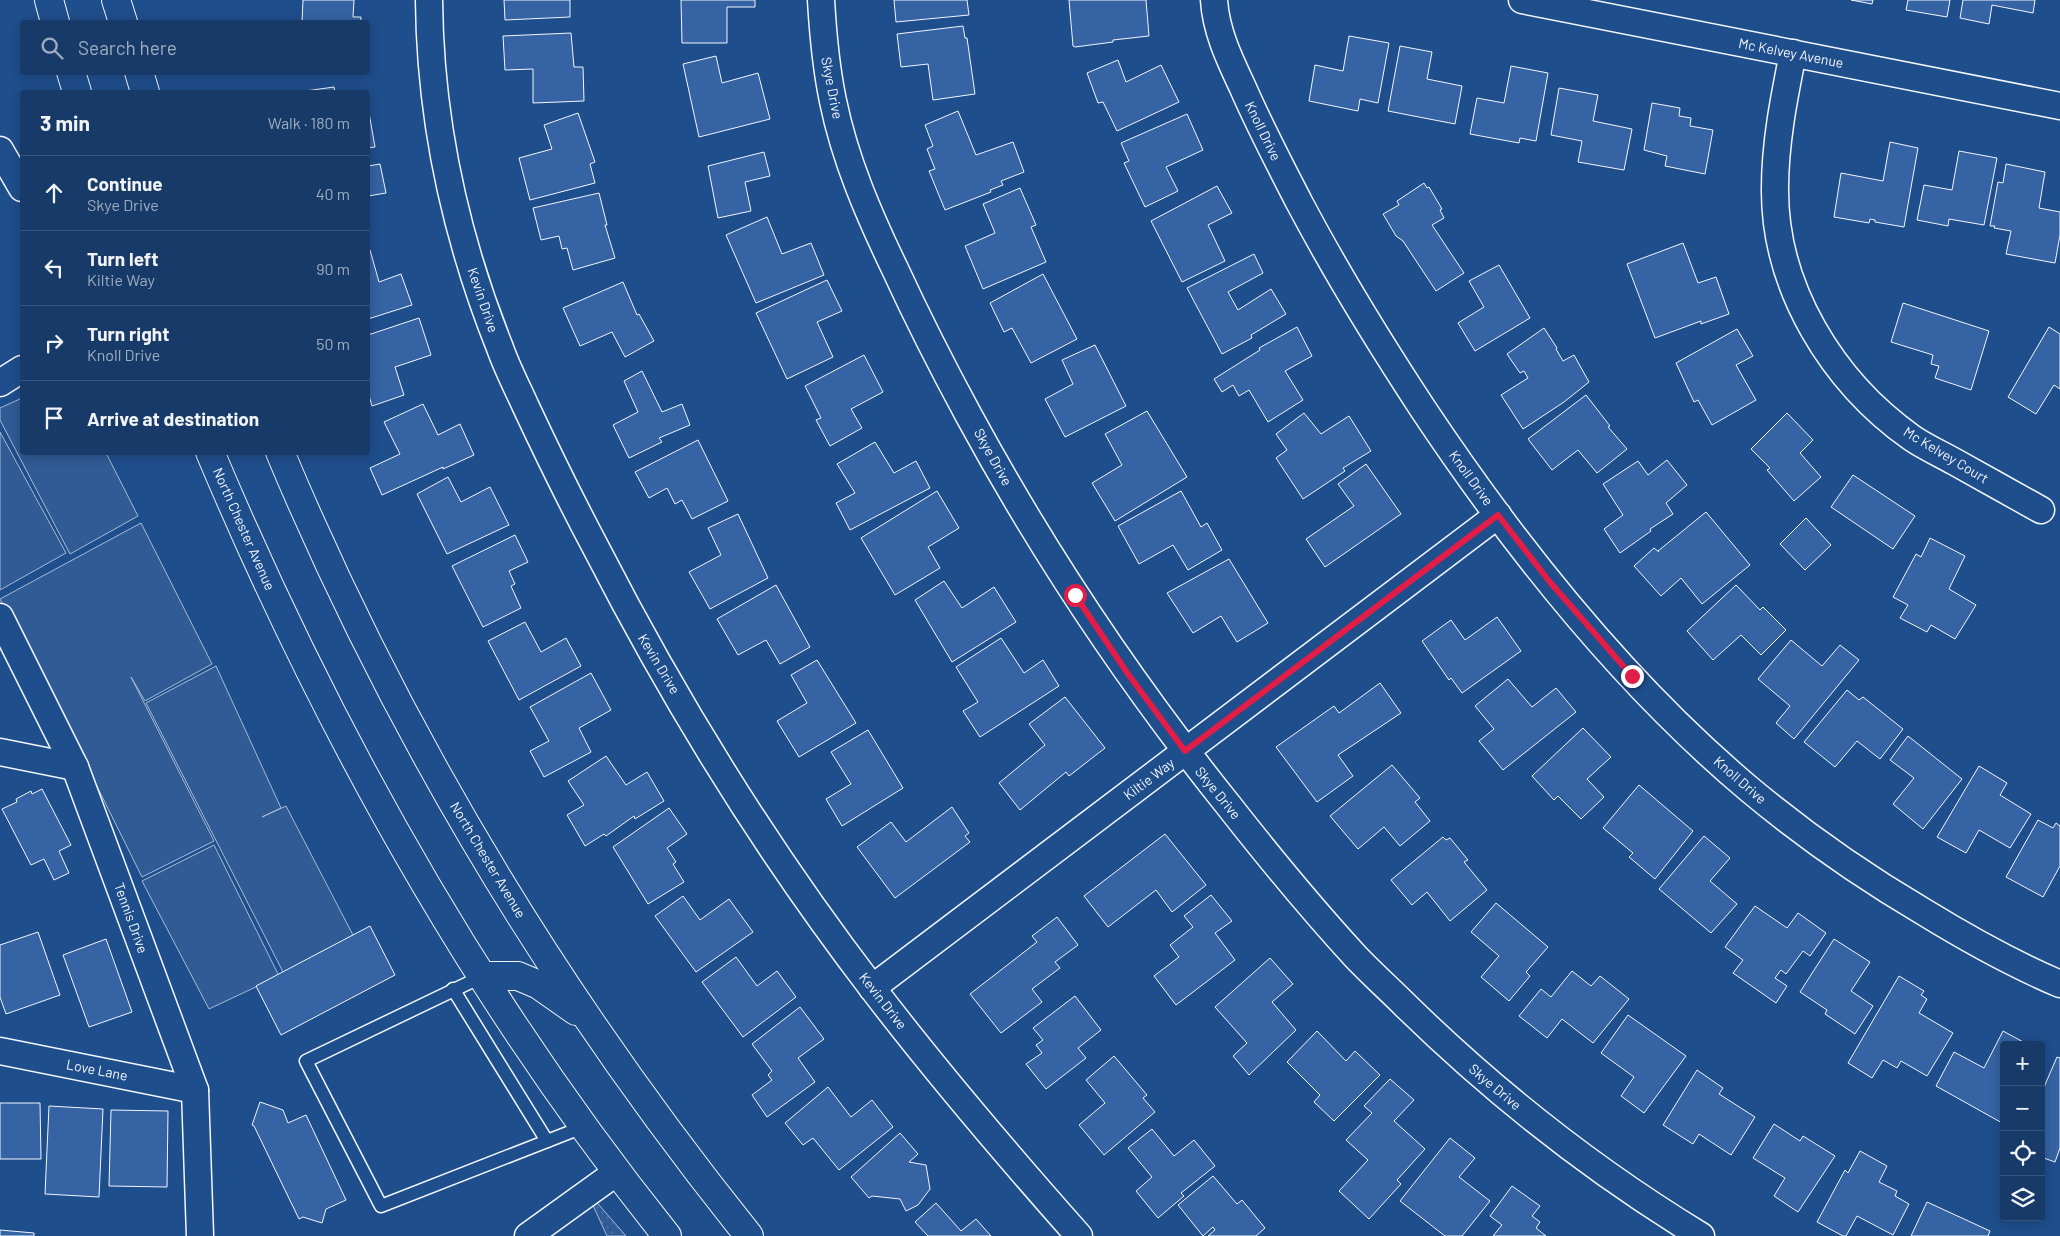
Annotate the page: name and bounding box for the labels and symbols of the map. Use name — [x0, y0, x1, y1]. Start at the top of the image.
street label: Mc Kelvey Avenue — [1737, 34, 1845, 71]
street label: Skye Drive — [818, 55, 847, 120]
street label: Knoll Drive — [1242, 98, 1285, 163]
street label: Kevin Drive — [464, 265, 502, 334]
street label: Mc Kelvey Court — [1901, 423, 1992, 487]
street label: Skye Drive — [971, 425, 1016, 488]
street label: Knoll Drive — [1446, 447, 1497, 509]
street label: North Chester Avenue — [210, 465, 279, 593]
route start — [1064, 584, 1087, 607]
street label: Kevin Drive — [635, 630, 684, 697]
route end — [1621, 665, 1644, 688]
street label: Knoll Drive — [1711, 752, 1770, 807]
street label: Kiltie Way — [1120, 754, 1178, 803]
street label: Skye Drive — [1192, 763, 1245, 822]
street label: North Chester Avenue — [447, 799, 530, 921]
street label: Tennis Drive — [111, 880, 152, 955]
street label: Kevin Drive — [856, 969, 911, 1032]
street label: Love Lane — [65, 1055, 129, 1084]
street label: Skye Drive — [1466, 1060, 1525, 1113]

